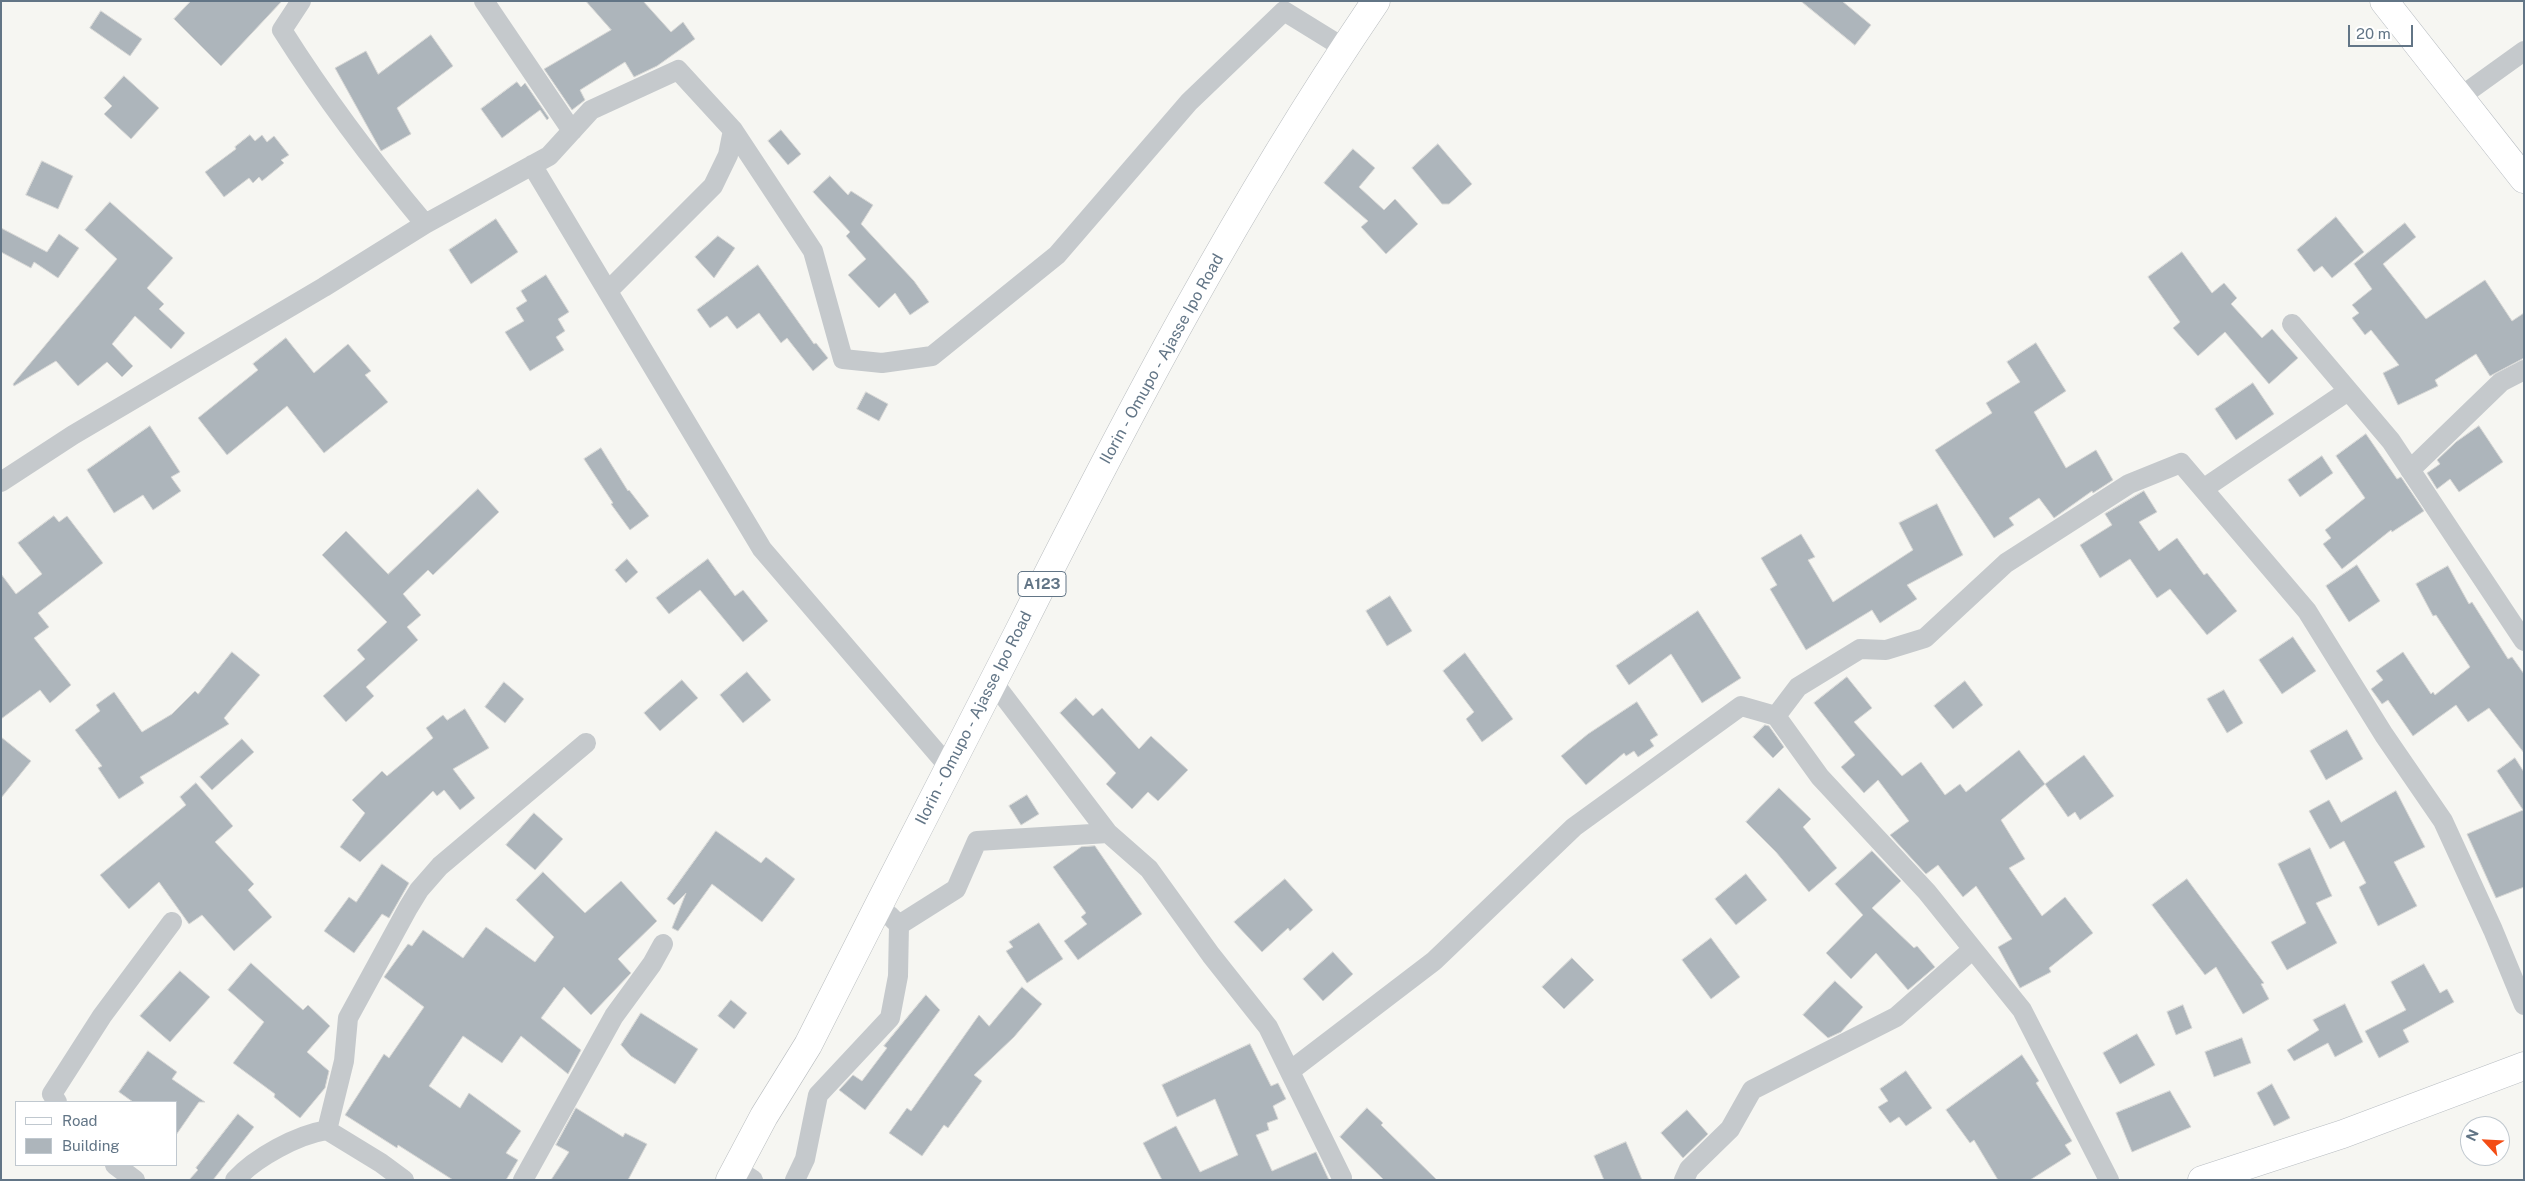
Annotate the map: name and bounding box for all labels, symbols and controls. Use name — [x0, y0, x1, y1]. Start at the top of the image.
scale bar — [2350, 15, 2415, 47]
text: 20 m — [2356, 25, 2391, 42]
street label: Ilorin - Omupo - Ajasse Ipo Road — [1096, 251, 1228, 467]
road number: A123 — [1018, 572, 1066, 596]
street label: Ilorin - Omupo - Ajasse Ipo Road — [912, 608, 1036, 828]
legend — [15, 1101, 178, 1166]
text: Road — [62, 1112, 98, 1129]
north arrow — [2460, 1116, 2510, 1166]
text: N — [2463, 1127, 2482, 1143]
text: Building — [62, 1137, 120, 1154]

